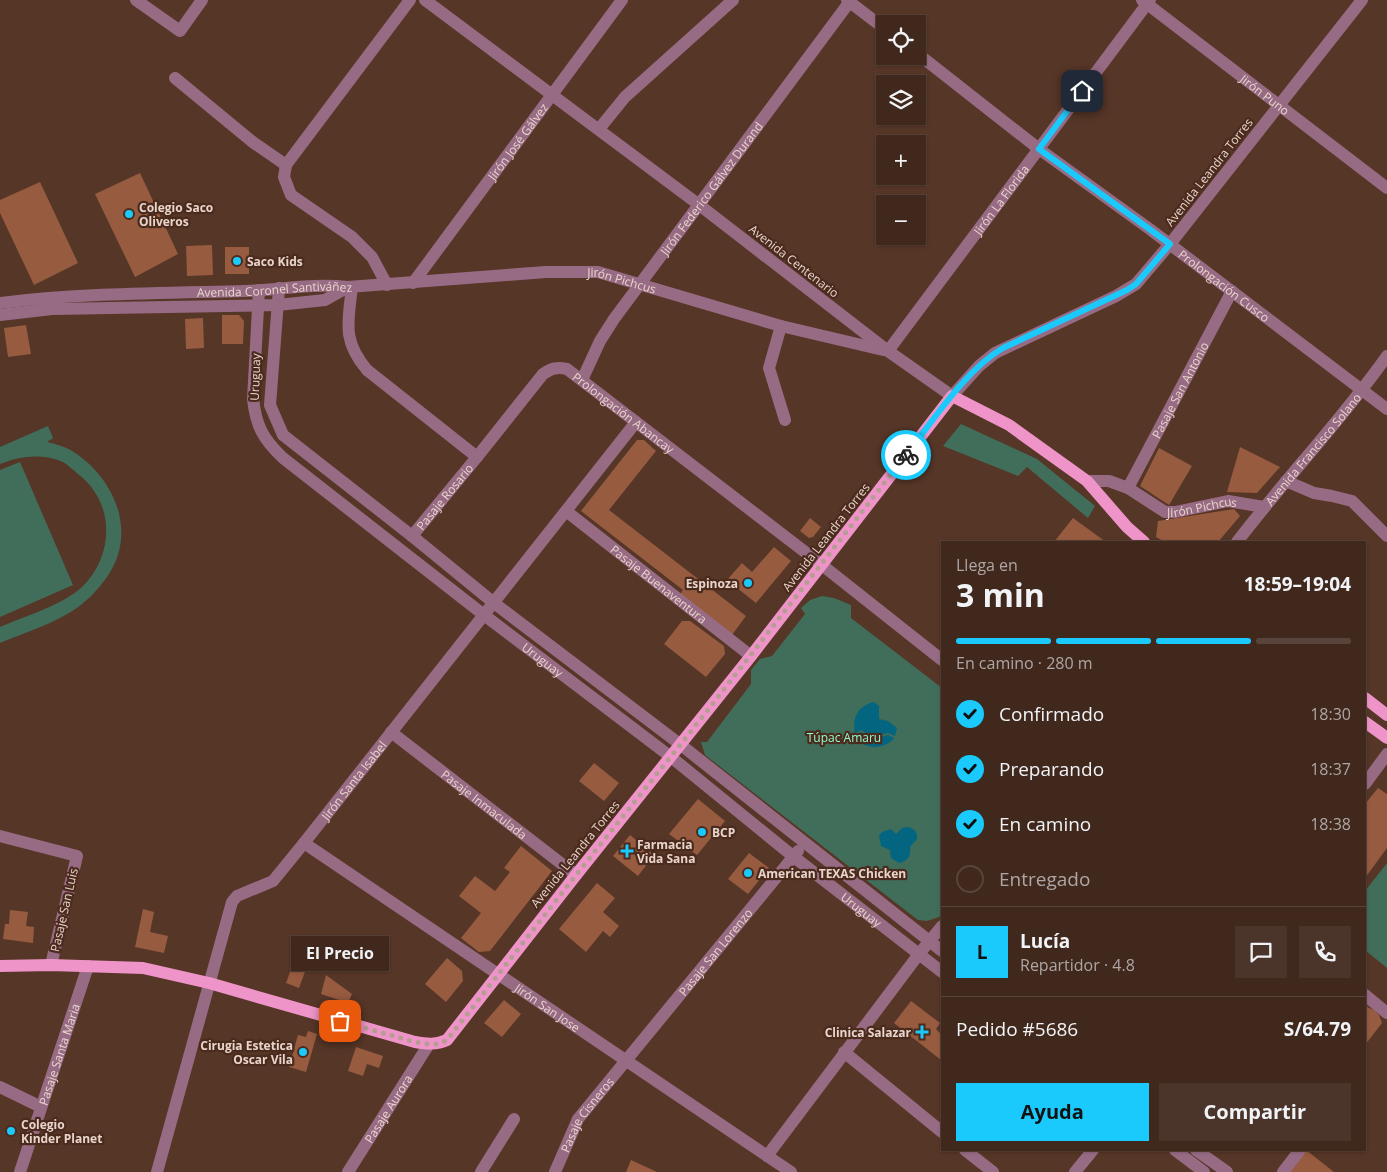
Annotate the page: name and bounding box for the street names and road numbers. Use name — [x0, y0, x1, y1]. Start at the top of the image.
street label: Jirón Puno — [1236, 69, 1293, 119]
street label: Jirón José Gálvez — [483, 99, 552, 184]
street label: Avenida Leandra Torres — [1161, 114, 1257, 230]
street label: Jirón Federico Gálvez Durand — [655, 118, 766, 259]
street label: Jirón La Florida — [969, 161, 1033, 239]
street label: Avenida Centenario — [746, 221, 842, 301]
street label: Prolongación Cusco — [1175, 245, 1273, 326]
street label: Jirón Pichcus — [586, 264, 659, 297]
street label: Avenida Coronel Santiváñez — [197, 277, 353, 301]
street label: Pasaje San Antonio — [1147, 339, 1212, 441]
street label: Uruguay — [246, 352, 264, 401]
street label: Prolongación Abancay — [569, 368, 679, 458]
street label: Avenida Francisco Solano — [1261, 389, 1365, 509]
street label: Pasaje Rosario — [412, 460, 477, 533]
street label: Avenida Leandra Torres — [778, 479, 874, 595]
street label: Jirón Pichcus — [1166, 492, 1239, 521]
street label: Pasaje Buenaventura — [607, 541, 711, 627]
street label: Uruguay — [519, 638, 568, 681]
street label: Jirón Santa Isabel — [316, 737, 390, 824]
street label: Pasaje Inmaculada — [438, 765, 531, 843]
street label: Avenida Leandra Torres — [527, 797, 624, 911]
street label: Pasaje San Luis — [46, 866, 82, 953]
street label: Uruguay — [837, 888, 886, 931]
street label: Pasaje San Lorenzo — [674, 905, 756, 999]
street label: Jirón San Jose — [511, 979, 584, 1036]
street label: Pasaje Santa Maria — [34, 1001, 84, 1107]
street label: Pasaje Aurora — [360, 1071, 416, 1146]
street label: Pasaje Cisneros — [556, 1073, 618, 1155]

